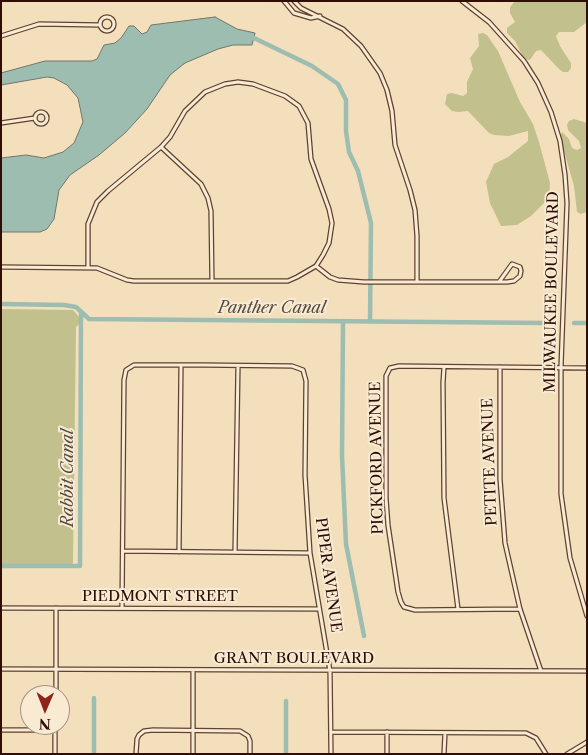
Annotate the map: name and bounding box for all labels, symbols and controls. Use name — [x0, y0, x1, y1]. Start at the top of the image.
street label: MILWAUKEE BOULEVARD — [541, 191, 563, 393]
water label: Panther Canal — [218, 298, 326, 318]
street label: PICKFORD AVENUE — [367, 381, 387, 535]
street label: PETITE AVENUE — [479, 398, 501, 526]
water label: Rabbit Canal — [58, 429, 78, 527]
street label: PIPER AVENUE — [311, 516, 345, 634]
street label: PIEDMONT STREET — [82, 588, 238, 606]
street label: GRANT BOULEVARD — [214, 650, 374, 668]
north arrow — [20, 685, 70, 735]
text: N — [39, 715, 51, 733]

